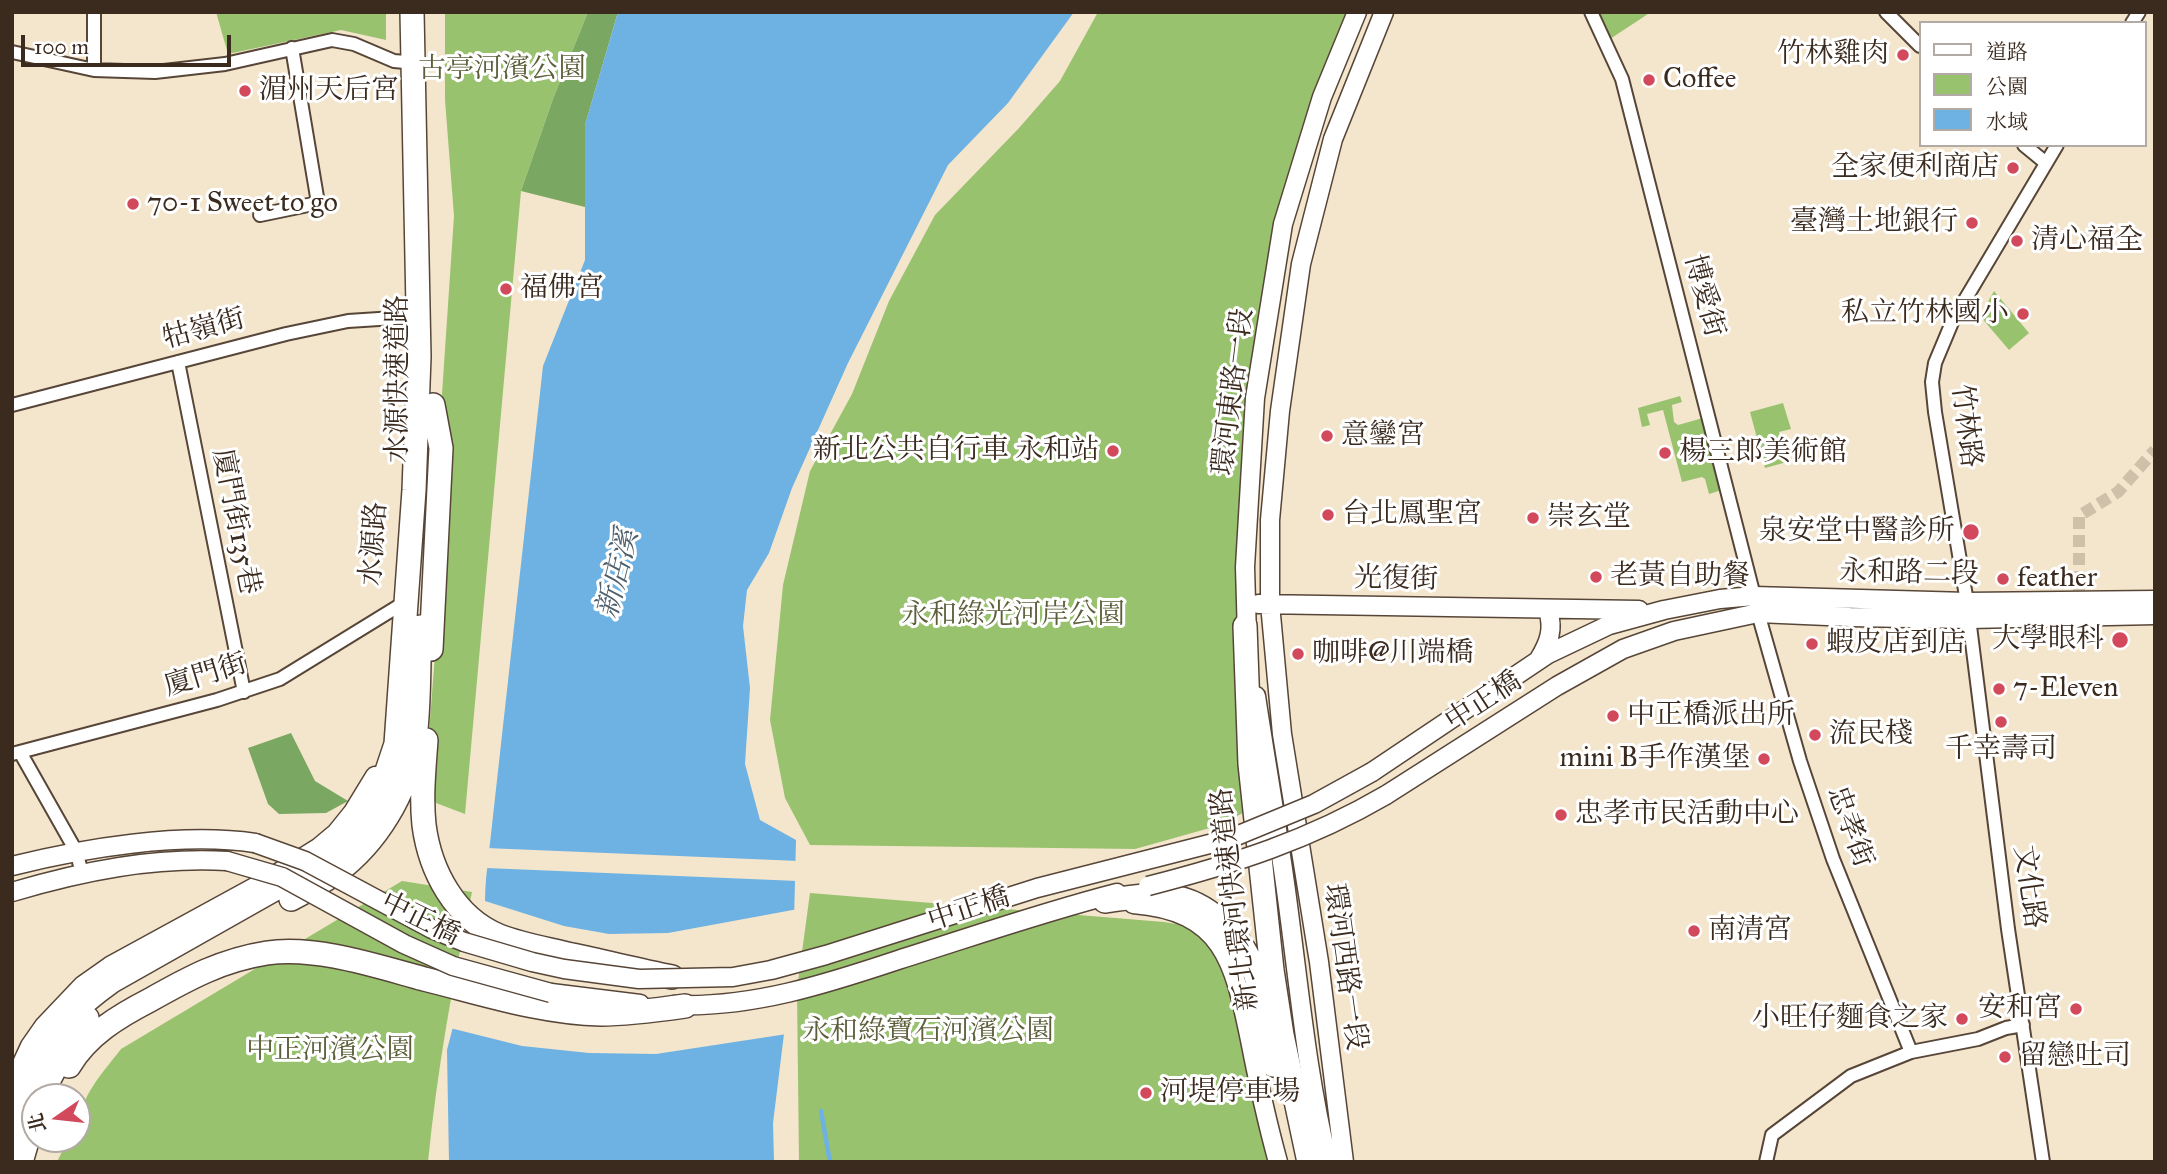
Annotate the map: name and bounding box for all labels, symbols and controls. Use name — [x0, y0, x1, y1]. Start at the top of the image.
scale bar — [24, 21, 234, 65]
legend — [1918, 21, 2146, 147]
text: 100 m — [34, 34, 89, 60]
place label: 竹林雞肉 — [1777, 38, 1889, 72]
text: 道路 — [1986, 39, 2028, 65]
marker: 竹林雞肉 — [1895, 47, 1911, 63]
park label: 古亭河濱公園 — [418, 53, 586, 87]
place label: Coffee — [1663, 63, 1736, 97]
marker: Coffee — [1641, 72, 1657, 88]
place label: 湄州天后宮 — [259, 74, 399, 108]
text: 公園 — [1986, 74, 2028, 100]
marker: 湄州天后宮 — [237, 83, 253, 99]
text: 水域 — [1986, 109, 2028, 135]
place label: 全家便利商店 — [1831, 151, 1999, 185]
marker: 全家便利商店 — [2005, 160, 2021, 176]
place label: 70-1 Sweet to go — [147, 187, 338, 221]
marker: 70-1 Sweet to go — [125, 196, 141, 212]
place label: 臺灣土地銀行 — [1790, 206, 1958, 240]
marker: 臺灣土地銀行 — [1964, 215, 1980, 231]
place label: 清心福全 — [2031, 224, 2143, 258]
marker: 清心福全 — [2009, 233, 2025, 249]
street label: 博愛街 — [1676, 251, 1730, 341]
place label: 福佛宮 — [520, 272, 604, 306]
marker: 福佛宮 — [498, 281, 514, 297]
street label: 水源快速道路 — [382, 295, 416, 463]
place label: 私立竹林國小 — [1841, 297, 2009, 331]
street label: 牯嶺街 — [159, 303, 249, 357]
marker: 私立竹林國小 — [2015, 306, 2031, 322]
street label: 環河東路一段 — [1207, 307, 1261, 477]
street label: 竹林路 — [1943, 382, 1987, 470]
place label: 意鑾宮 — [1341, 419, 1425, 453]
marker: 意鑾宮 — [1319, 428, 1335, 444]
place label: 新北公共自行車 永和站 — [813, 434, 1099, 468]
place label: 楊三郎美術館 — [1679, 436, 1847, 470]
marker: 新北公共自行車 永和站 — [1105, 443, 1121, 459]
marker: 楊三郎美術館 — [1657, 445, 1673, 461]
street label: 廈門街135巷 — [204, 447, 266, 597]
place label: 台北鳳聖宮 — [1342, 498, 1482, 532]
street label: 水源路 — [355, 501, 395, 587]
place label: 崇玄堂 — [1547, 501, 1631, 535]
marker: 台北鳳聖宮 — [1320, 507, 1336, 523]
marker: 崇玄堂 — [1525, 510, 1541, 526]
place label: 泉安堂中醫診所 — [1759, 515, 1955, 549]
marker: 泉安堂中醫診所 — [1961, 522, 1981, 542]
water label: 新店溪 — [591, 526, 647, 622]
street label: 永和路二段 — [1839, 556, 1979, 592]
place label: 老黃自助餐 — [1610, 560, 1750, 594]
street label: 光復街 — [1354, 562, 1438, 598]
place label: feather — [2017, 562, 2097, 596]
marker: 老黃自助餐 — [1588, 569, 1604, 585]
marker: feather — [1995, 571, 2011, 587]
park label: 永和綠光河岸公園 — [901, 599, 1125, 633]
place label: 大學眼科 — [1992, 623, 2104, 657]
place label: 蝦皮店到店 — [1826, 627, 1966, 661]
marker: 大學眼科 — [2110, 630, 2130, 650]
marker: 蝦皮店到店 — [1804, 636, 1820, 652]
place label: 咖啡@川端橋 — [1312, 637, 1474, 671]
marker: 咖啡@川端橋 — [1290, 646, 1306, 662]
street label: 廈門街 — [161, 648, 251, 704]
street label: 中正橋 — [1440, 665, 1528, 739]
place label: 7-Eleven — [2013, 672, 2118, 706]
marker: 7-Eleven — [1991, 681, 2007, 697]
place label: 中正橋派出所 — [1627, 699, 1795, 733]
marker: 中正橋派出所 — [1605, 708, 1621, 724]
marker: 千幸壽司 — [1993, 714, 2009, 730]
place label: 流民棧 — [1829, 718, 1913, 752]
marker: 流民棧 — [1807, 727, 1823, 743]
place label: 千幸壽司 — [1945, 733, 2057, 767]
place label: mini B手作漢堡 — [1559, 742, 1750, 776]
marker: mini B手作漢堡 — [1756, 751, 1772, 767]
street label: 忠孝街 — [1819, 782, 1879, 872]
street label: 新北環河快速道路 — [1206, 786, 1266, 1012]
place label: 忠孝市民活動中心 — [1575, 798, 1799, 832]
marker: 忠孝市民活動中心 — [1553, 807, 1569, 823]
street label: 文化路 — [2006, 843, 2050, 931]
street label: 中正橋 — [924, 881, 1014, 939]
street label: 環河西路一段 — [1316, 881, 1372, 1053]
street label: 中正橋 — [375, 886, 465, 954]
place label: 南清宮 — [1708, 914, 1792, 948]
marker: 南清宮 — [1686, 923, 1702, 939]
place label: 安和宮 — [1978, 992, 2062, 1026]
marker: 安和宮 — [2068, 1001, 2084, 1017]
place label: 小旺仔麵食之家 — [1752, 1002, 1948, 1036]
marker: 小旺仔麵食之家 — [1954, 1011, 1970, 1027]
park label: 永和綠寶石河濱公園 — [802, 1015, 1054, 1049]
park label: 中正河濱公園 — [246, 1034, 414, 1068]
place label: 留戀吐司 — [2019, 1040, 2131, 1074]
marker: 留戀吐司 — [1997, 1049, 2013, 1065]
place label: 河堤停車場 — [1160, 1076, 1300, 1110]
north arrow — [21, 1083, 91, 1153]
marker: 河堤停車場 — [1138, 1085, 1154, 1101]
text: 北 — [24, 1111, 51, 1135]

